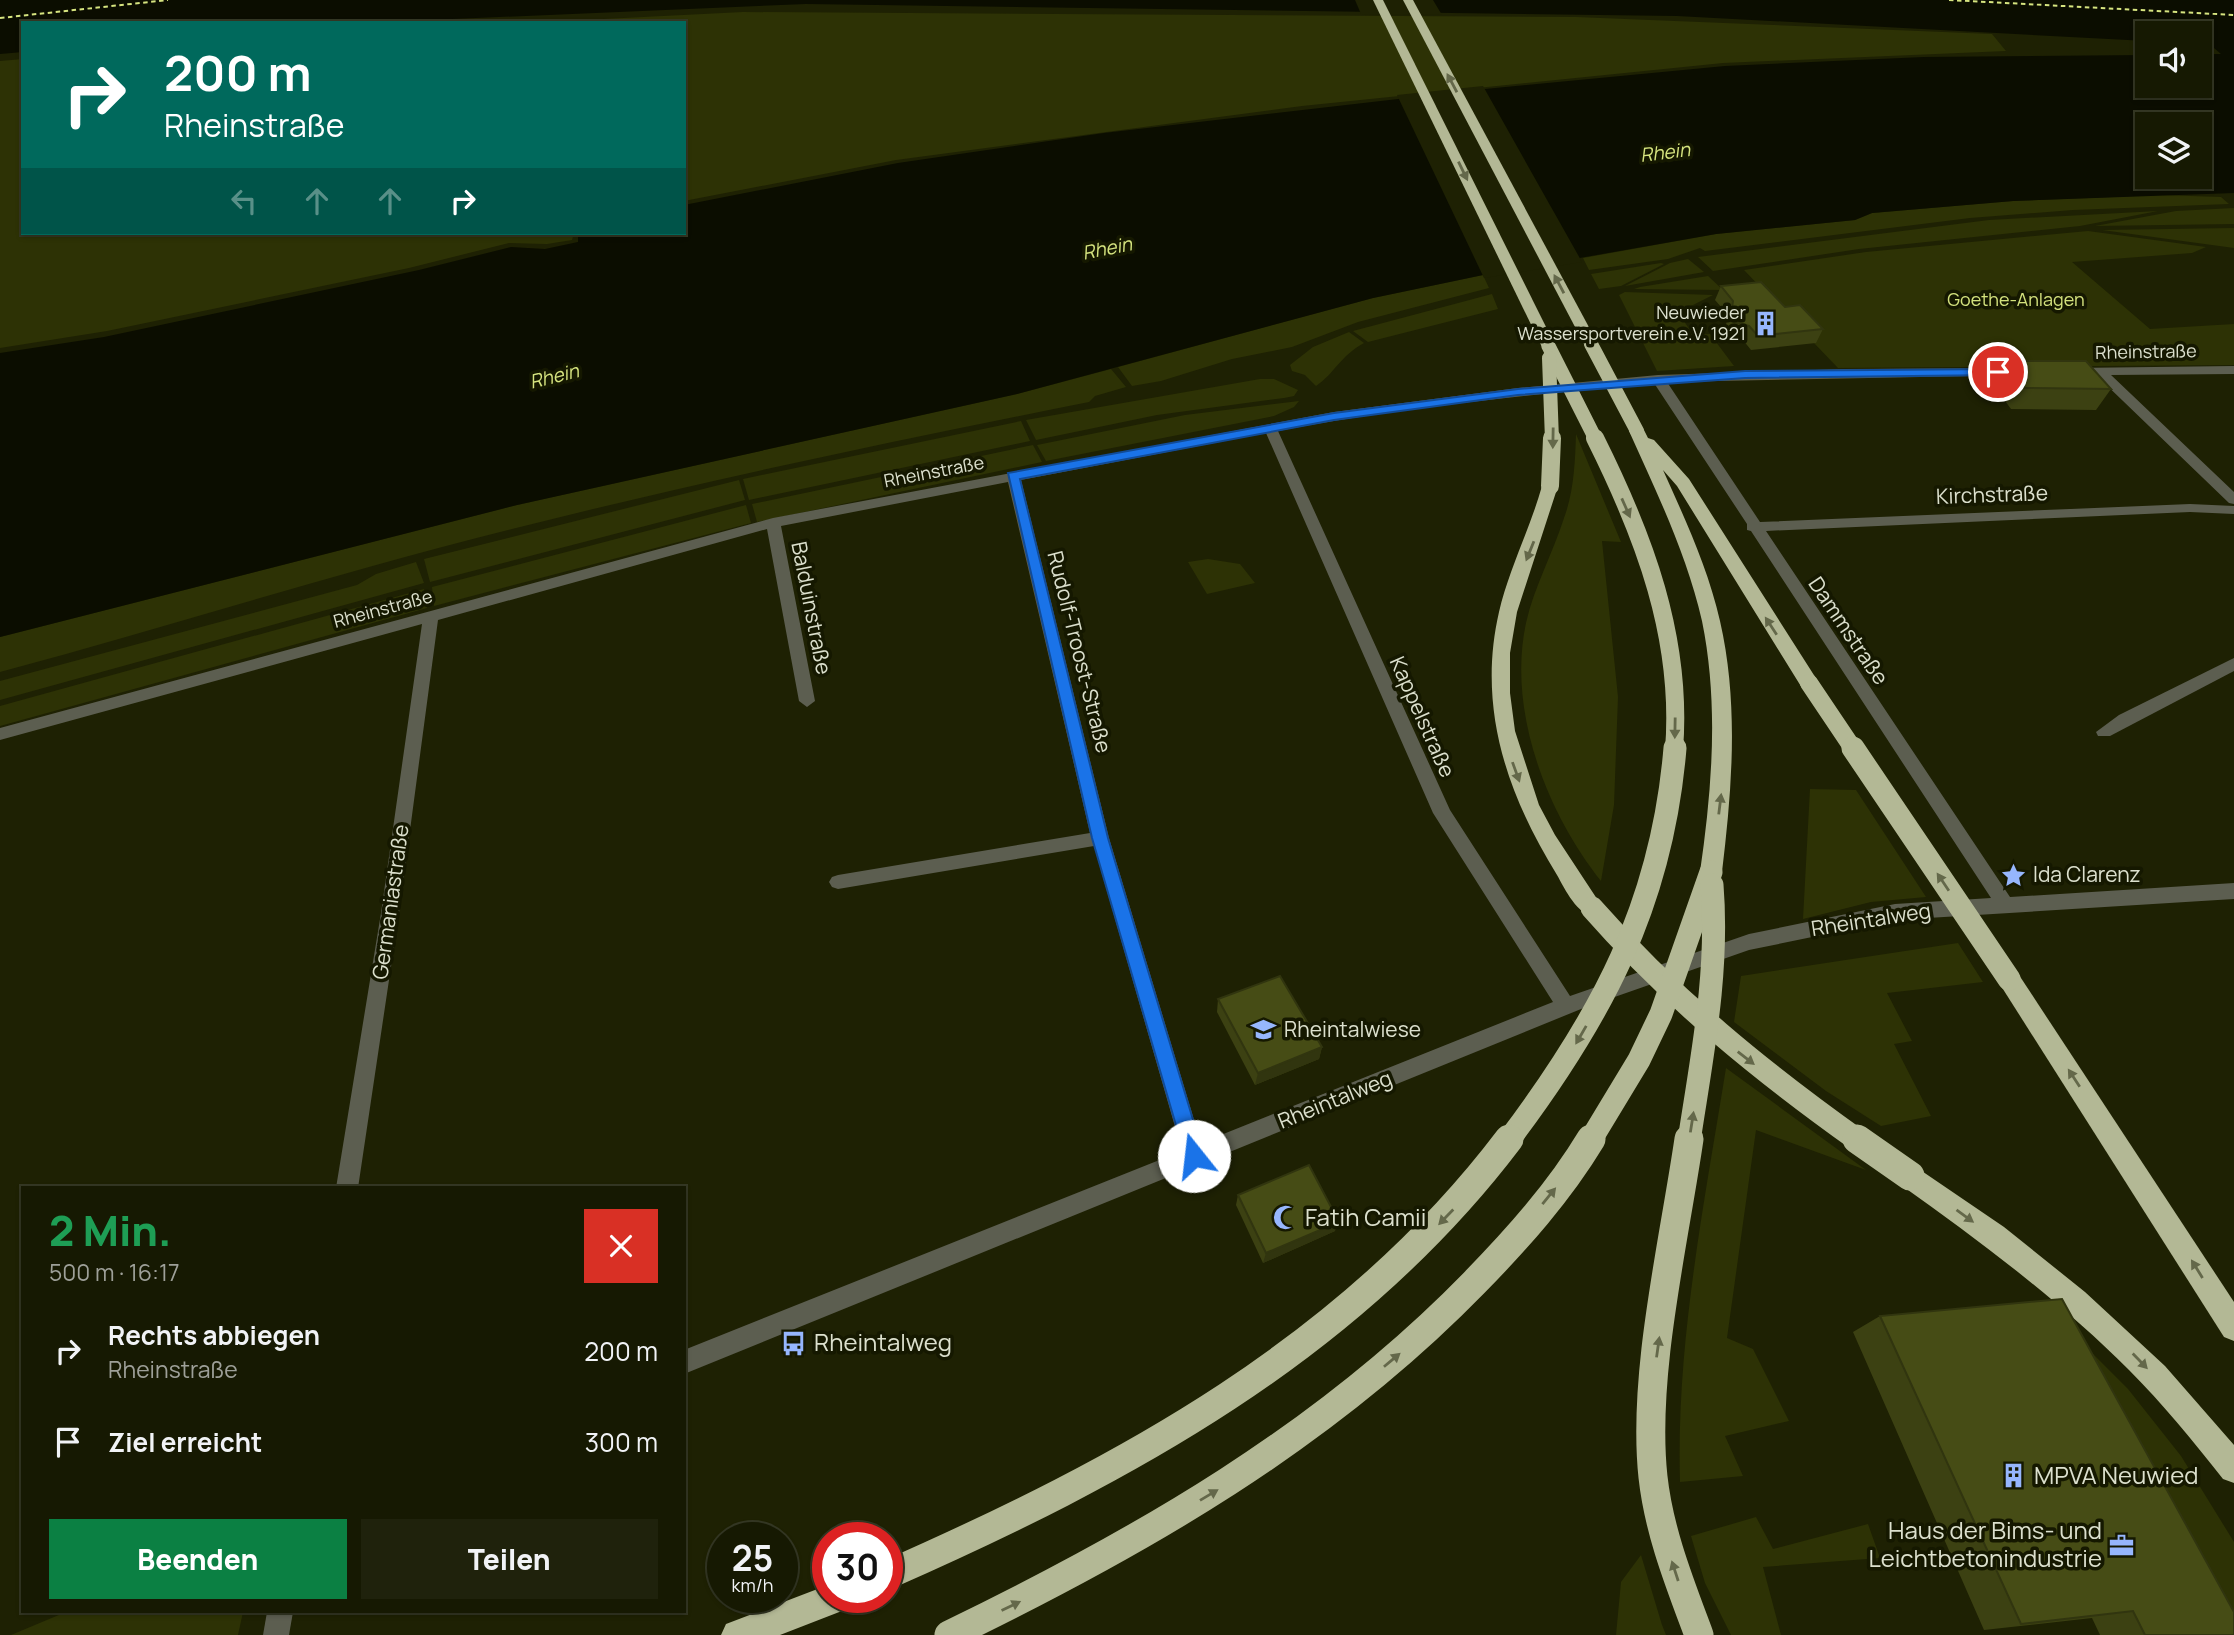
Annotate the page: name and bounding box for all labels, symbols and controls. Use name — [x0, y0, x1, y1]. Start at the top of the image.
map controls — [2135, 21, 2212, 189]
button: sound — [2135, 21, 2212, 98]
text: 200 m — [164, 39, 312, 106]
icon: right — [49, 49, 140, 140]
one-way arrow — [1446, 73, 1458, 93]
text: Rheinstraße — [164, 103, 345, 147]
button: layers — [2135, 112, 2212, 189]
water label: Rhein — [1639, 136, 1692, 168]
one-way arrow — [1457, 161, 1468, 181]
icon: left — [225, 182, 263, 220]
icon: ahead — [298, 182, 336, 220]
icon: ahead — [371, 182, 409, 220]
icon: right — [444, 182, 482, 220]
water label: Rhein — [1080, 230, 1135, 266]
one-way arrow — [1553, 274, 1565, 293]
park label: Goethe-Anlagen — [1947, 287, 2085, 311]
place label: Neuwieder Wassersportverein e.V. 1921 — [1517, 300, 1747, 345]
building icon: Neuwieder Wassersportverein e.V. 1921 — [1752, 309, 1780, 337]
street label: Rheinstraße — [2095, 338, 2197, 364]
pin — [1968, 342, 2028, 402]
icon: arrive — [1979, 353, 2017, 391]
water label: Rhein — [527, 357, 582, 395]
one-way arrow — [1547, 427, 1559, 449]
street label: Rheinstraße — [882, 450, 986, 492]
street label: Kirchstraße — [1936, 478, 2048, 510]
one-way arrow — [1620, 498, 1632, 518]
street label: Balduinstraße — [785, 539, 839, 677]
one-way arrow — [1524, 541, 1535, 562]
street label: Rudolf-Troost-Straße — [1041, 548, 1119, 756]
street label: Dammstraße — [1802, 571, 1895, 690]
street label: Rheinstraße — [331, 583, 435, 633]
one-way arrow — [1765, 616, 1778, 636]
street label: Kappelstraße — [1384, 652, 1462, 781]
one-way arrow — [1669, 717, 1680, 739]
one-way arrow — [1511, 761, 1522, 782]
one-way arrow — [1715, 793, 1726, 815]
street label: Germaniastraße — [365, 823, 415, 981]
place label: Ida Clarenz — [2033, 860, 2141, 888]
place icon: Ida Clarenz — [1999, 861, 2027, 889]
one-way arrow — [1937, 872, 1950, 891]
street label: Rheintalweg — [1809, 896, 1933, 942]
place label: Rheintalwiese — [1284, 1015, 1421, 1043]
school or university icon: Rheintalwiese — [1250, 1016, 1278, 1044]
one-way arrow — [1575, 1026, 1587, 1045]
one-way arrow — [1737, 1050, 1755, 1065]
street label: Rheintalweg — [1273, 1063, 1396, 1135]
one-way arrow — [2067, 1069, 2080, 1088]
one-way arrow — [1687, 1111, 1698, 1133]
position arrow — [1157, 1119, 1231, 1193]
one-way arrow — [1542, 1188, 1557, 1206]
place label: Fatih Camii — [1305, 1200, 1426, 1233]
text: 2 Min. — [49, 1201, 171, 1259]
mosque icon: Fatih Camii — [1271, 1204, 1299, 1232]
one-way arrow — [1438, 1208, 1454, 1225]
one-way arrow — [1956, 1208, 1974, 1223]
button: close — [584, 1209, 658, 1283]
text: 500 m · 16:17 — [49, 1256, 180, 1288]
one-way arrow — [2191, 1260, 2204, 1279]
text: Rechts abbiegen — [108, 1317, 320, 1353]
place label: Rheintalweg — [814, 1325, 952, 1358]
bus stop icon: Rheintalweg — [780, 1329, 808, 1357]
icon: right — [49, 1332, 87, 1370]
text: 200 m — [584, 1333, 658, 1369]
one-way arrow — [1653, 1336, 1664, 1358]
text: Rheinstraße — [108, 1353, 238, 1385]
one-way arrow — [1384, 1353, 1401, 1368]
one-way arrow — [2132, 1353, 2148, 1369]
icon: arrive — [49, 1423, 87, 1461]
text: Ziel erreicht — [108, 1424, 262, 1460]
text: 300 m — [585, 1424, 658, 1460]
place label: MPVA Neuwied — [2034, 1458, 2198, 1491]
building icon: MPVA Neuwied — [2000, 1462, 2028, 1490]
one-way arrow — [1200, 1489, 1219, 1502]
place label: Haus der Bims- und Leichtbetonindustrie — [1868, 1513, 2102, 1574]
button: Beenden — [49, 1519, 347, 1599]
button: Teilen — [361, 1519, 658, 1599]
speed limit sign: 30 — [812, 1522, 903, 1613]
office icon: Haus der Bims- und Leichtbetonindustrie — [2108, 1531, 2136, 1559]
text: 25 — [732, 1534, 773, 1582]
one-way arrow — [1669, 1561, 1680, 1582]
text: km/h — [732, 1573, 773, 1597]
one-way arrow — [1001, 1601, 1021, 1612]

